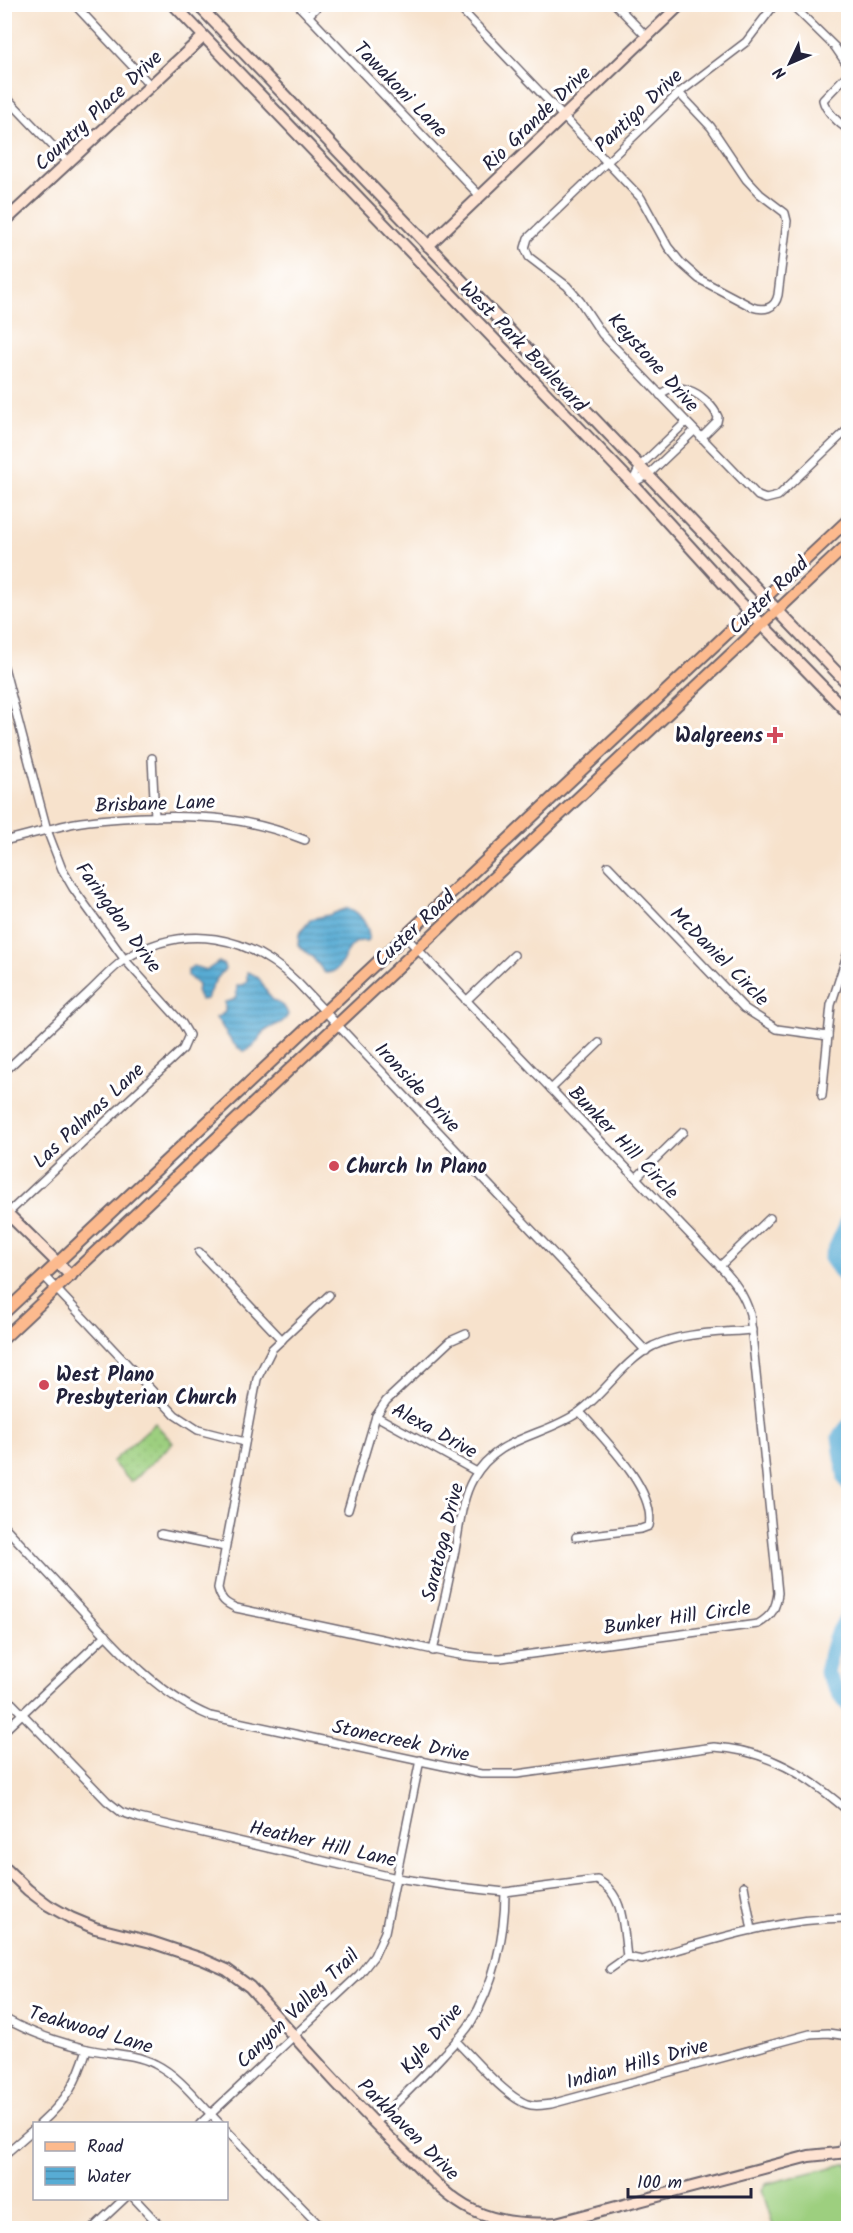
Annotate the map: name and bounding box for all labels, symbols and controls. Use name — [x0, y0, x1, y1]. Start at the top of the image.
north arrow — [760, 33, 820, 93]
street label: Tawakoni Lane — [345, 34, 454, 146]
street label: Country Place Drive — [28, 43, 171, 180]
street label: Rio Grande Drive — [476, 59, 599, 180]
text: N — [768, 60, 793, 85]
street label: Pantigo Drive — [588, 62, 691, 161]
street label: West Park Boulevard — [451, 274, 595, 421]
street label: Keystone Drive — [599, 306, 706, 420]
street label: Custer Road — [722, 549, 818, 643]
place label: Walgreens — [675, 721, 764, 753]
marker: Walgreens — [768, 728, 782, 742]
street label: Brisbane Lane — [94, 787, 216, 823]
street label: Faringdon Drive — [66, 856, 169, 981]
street label: Custer Road — [367, 882, 464, 976]
street label: McDaniel Circle — [661, 900, 776, 1015]
street label: Ironside Drive — [366, 1036, 467, 1141]
street label: Las Palmas Lane — [26, 1056, 153, 1177]
street label: Bunker Hill Circle — [560, 1079, 686, 1208]
place label: Church In Plano — [346, 1152, 487, 1184]
marker: Church In Plano — [327, 1159, 341, 1173]
place label: West Plano Presbyterian Church — [56, 1360, 237, 1415]
marker: West Plano Presbyterian Church — [37, 1378, 51, 1392]
street label: Alexa Drive — [385, 1395, 483, 1468]
street label: Saratoga Drive — [414, 1480, 474, 1605]
street label: Bunker Hill Circle — [602, 1593, 753, 1645]
street label: Stonecreek Drive — [329, 1712, 472, 1772]
street label: Heather Hill Lane — [246, 1813, 399, 1877]
street label: Canyon Valley Trail — [229, 1942, 368, 2077]
street label: Kyle Drive — [393, 1997, 472, 2082]
street label: Teakwood Lane — [25, 1998, 156, 2064]
street label: Indian Hills Drive — [563, 2031, 712, 2099]
street label: Parkhaven Drive — [349, 2072, 466, 2189]
legend — [33, 2122, 228, 2200]
text: Road — [87, 2133, 124, 2162]
scale bar — [628, 2161, 751, 2199]
text: Water — [87, 2163, 132, 2192]
text: 100 m — [637, 2169, 682, 2198]

